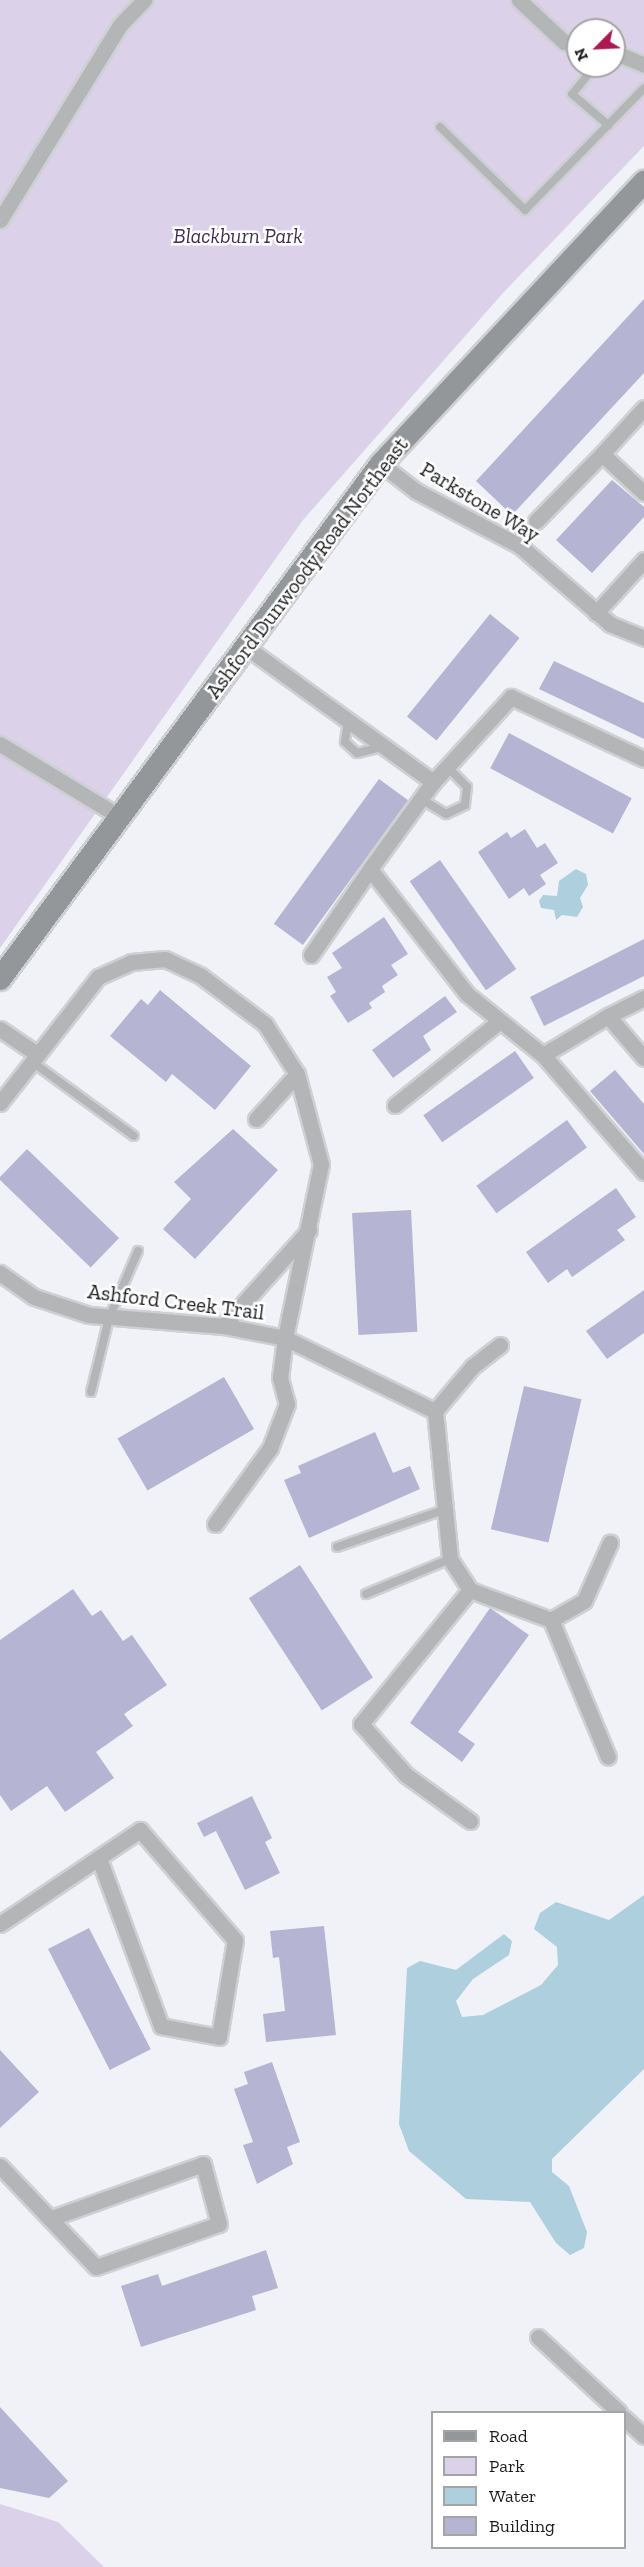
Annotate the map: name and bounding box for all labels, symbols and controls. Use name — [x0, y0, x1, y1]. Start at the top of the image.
north arrow — [566, 18, 626, 78]
text: N — [570, 45, 592, 64]
park label: Blackburn Park — [173, 223, 303, 249]
street label: Ashford Dunwoody Road Northeast — [200, 432, 414, 704]
street label: Parkstone Way — [416, 456, 544, 548]
street label: Ashford Creek Trail — [86, 1279, 266, 1325]
legend — [431, 2411, 626, 2549]
text: Road — [489, 2425, 528, 2447]
text: Park — [489, 2455, 525, 2477]
text: Water — [489, 2485, 536, 2507]
text: Building — [489, 2515, 555, 2537]

